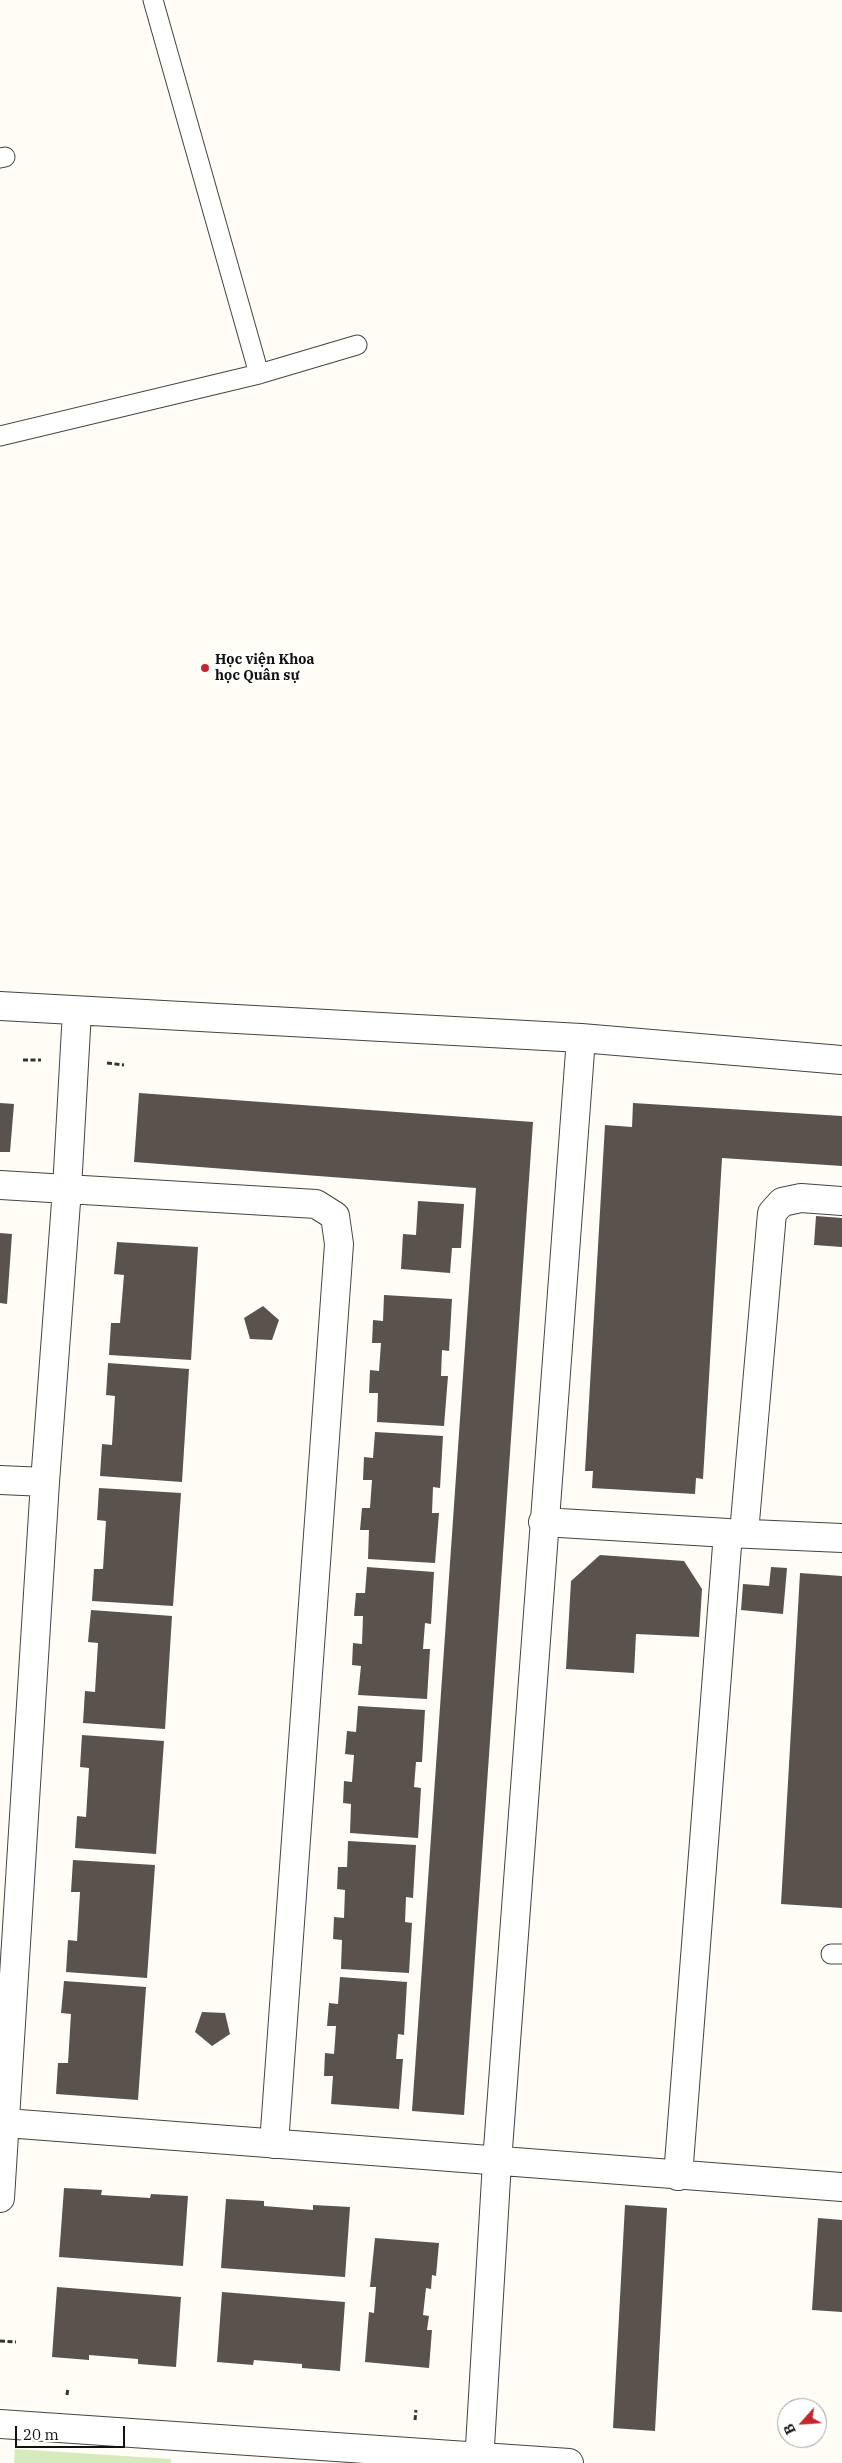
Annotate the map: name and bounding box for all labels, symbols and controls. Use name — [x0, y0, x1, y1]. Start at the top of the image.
place label: Học viện Khoa học Quân sự — [215, 652, 315, 684]
marker: Học viện Khoa học Quân sự — [199, 662, 211, 674]
north arrow — [777, 2398, 827, 2448]
scale bar — [18, 2416, 128, 2448]
text: B — [779, 2421, 800, 2438]
text: 20 m — [23, 2425, 59, 2444]

